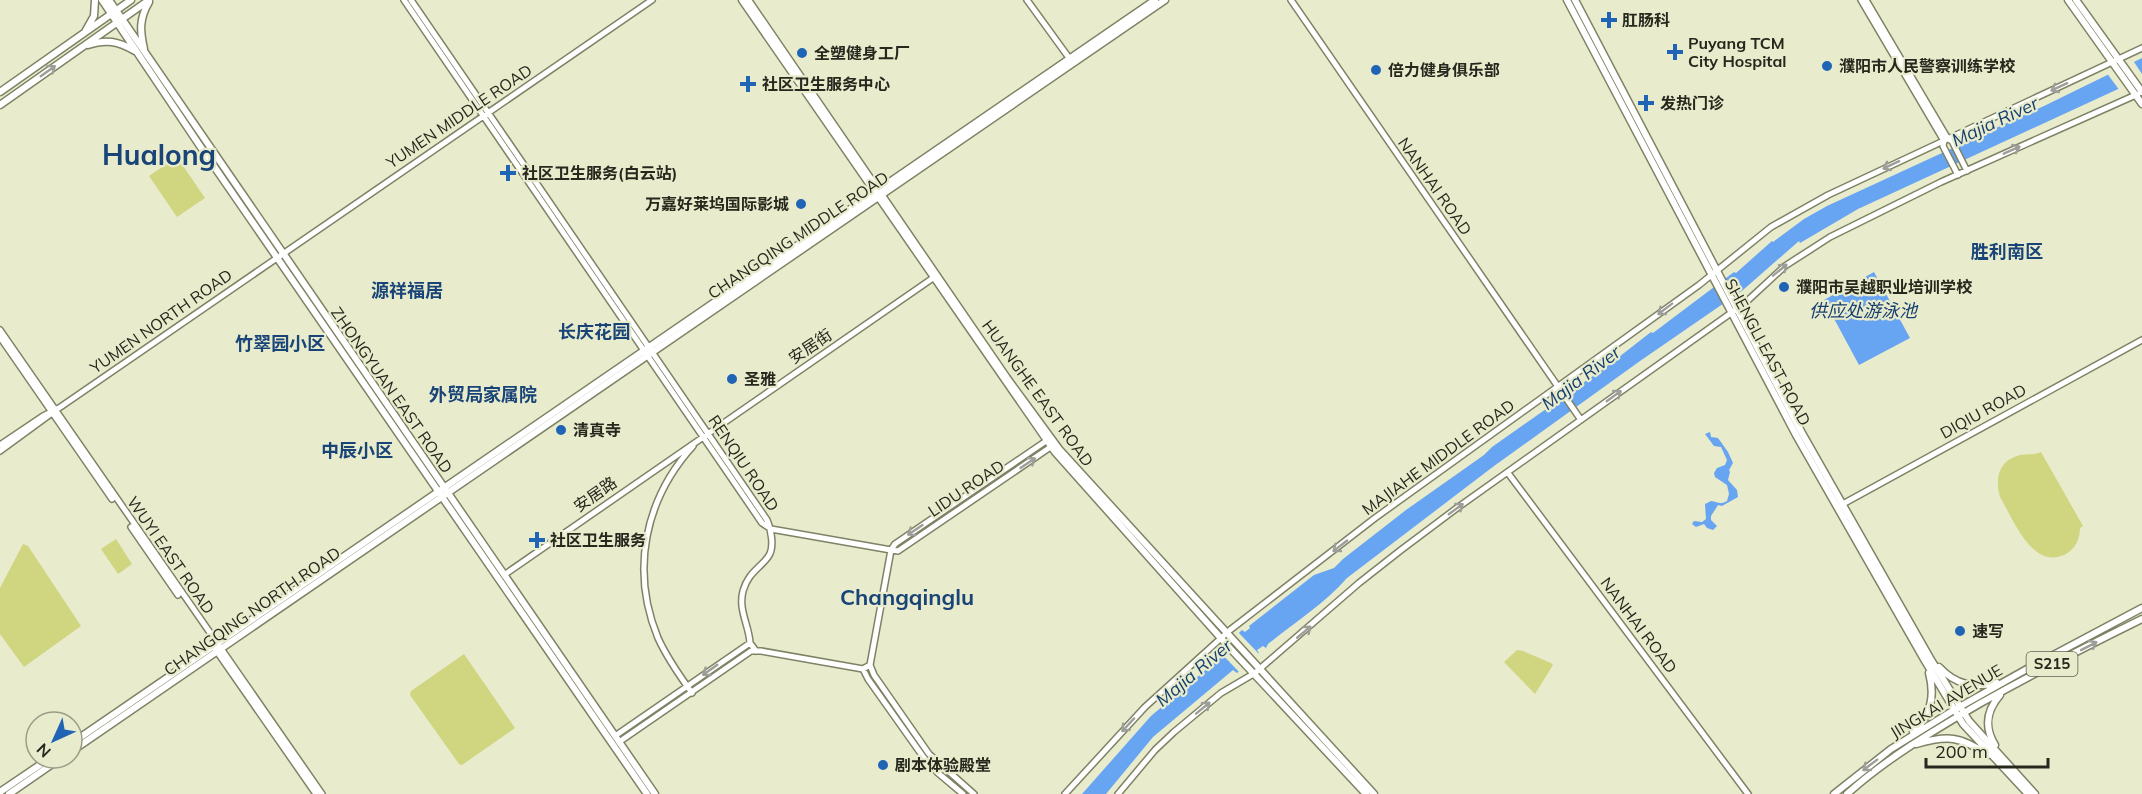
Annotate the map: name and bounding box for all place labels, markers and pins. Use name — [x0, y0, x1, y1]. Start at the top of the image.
place label: 肛肠科 — [1622, 10, 1670, 30]
marker: 肛肠科 — [1600, 11, 1618, 29]
place label: Puyang TCM City Hospital — [1688, 33, 1787, 71]
place label: 全塑健身工厂 — [814, 43, 910, 63]
marker: Puyang TCM City Hospital — [1666, 43, 1684, 61]
marker: 全塑健身工厂 — [795, 46, 809, 60]
place label: 濮阳市人民警察训练学校 — [1839, 56, 2016, 76]
marker: 濮阳市人民警察训练学校 — [1820, 59, 1834, 73]
place label: 倍力健身俱乐部 — [1388, 60, 1500, 80]
marker: 倍力健身俱乐部 — [1369, 63, 1383, 77]
place label: 社区卫生服务中心 — [762, 74, 890, 94]
marker: 社区卫生服务中心 — [739, 75, 757, 93]
place label: 发热门诊 — [1660, 93, 1725, 113]
marker: 发热门诊 — [1637, 94, 1655, 112]
place label: 社区卫生服务(白云站) — [522, 163, 677, 183]
marker: 社区卫生服务(白云站) — [499, 164, 517, 182]
place label: 万嘉好莱坞国际影城 — [645, 194, 789, 214]
marker: 万嘉好莱坞国际影城 — [794, 197, 808, 211]
place label: 濮阳市吴越职业培训学校 — [1796, 277, 1973, 297]
marker: 濮阳市吴越职业培训学校 — [1777, 280, 1791, 294]
place label: 圣雅 — [744, 369, 776, 389]
marker: 圣雅 — [725, 372, 739, 386]
place label: 清真寺 — [573, 420, 621, 440]
marker: 清真寺 — [554, 423, 568, 437]
place label: 社区卫生服务 — [550, 530, 646, 550]
marker: 社区卫生服务 — [528, 531, 546, 549]
place label: 速写 — [1972, 621, 2004, 641]
marker: 速写 — [1953, 624, 1967, 638]
place label: 剧本体验殿堂 — [895, 755, 991, 775]
marker: 剧本体验殿堂 — [876, 758, 890, 772]

